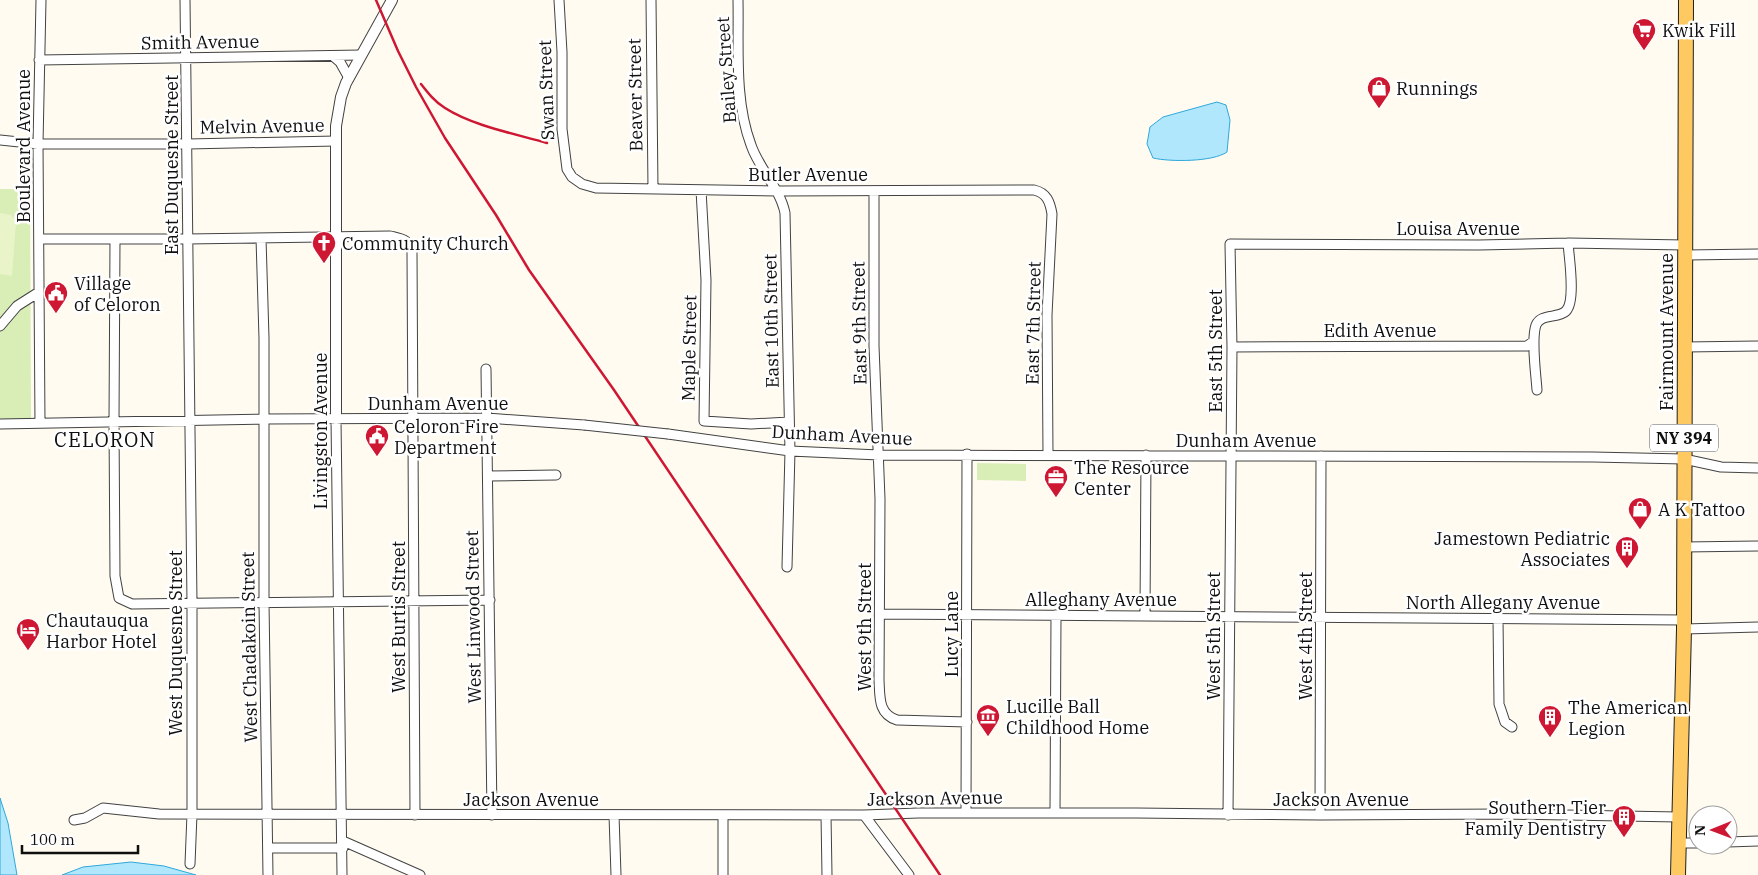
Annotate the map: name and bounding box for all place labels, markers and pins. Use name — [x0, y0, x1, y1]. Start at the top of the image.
supermarket icon: Kwik Fill — [1631, 17, 1657, 51]
place label: Kwik Fill — [1662, 19, 1736, 42]
shop icon: Runnings — [1366, 75, 1392, 109]
place label: Runnings — [1396, 77, 1478, 100]
church icon: Community Church — [311, 230, 337, 264]
place label: Community Church — [342, 232, 509, 255]
place label: Village of Celoron — [74, 272, 161, 316]
public building icon: Village of Celoron — [43, 280, 69, 314]
place label: Celoron Fire Department — [394, 415, 499, 459]
public building icon: Celoron Fire Department — [364, 423, 390, 457]
place label: The Resource Center — [1074, 456, 1189, 500]
office icon: The Resource Center — [1043, 464, 1069, 498]
shop icon: A K Tattoo — [1627, 496, 1653, 530]
place label: A K Tattoo — [1658, 498, 1745, 521]
place label: Jamestown Pediatric Associates — [1434, 527, 1610, 571]
building icon: Jamestown Pediatric Associates — [1614, 535, 1640, 569]
place label: Chautauqua Harbor Hotel — [46, 609, 157, 653]
hotel icon: Chautauqua Harbor Hotel — [15, 617, 41, 651]
place label: Lucille Ball Childhood Home — [1006, 695, 1149, 739]
place label: The American Legion — [1568, 696, 1688, 740]
museum icon: Lucille Ball Childhood Home — [975, 703, 1001, 737]
building icon: The American Legion — [1537, 704, 1563, 738]
place label: Southern Tier Family Dentistry — [1465, 796, 1606, 840]
building icon: Southern Tier Family Dentistry — [1611, 804, 1637, 838]

